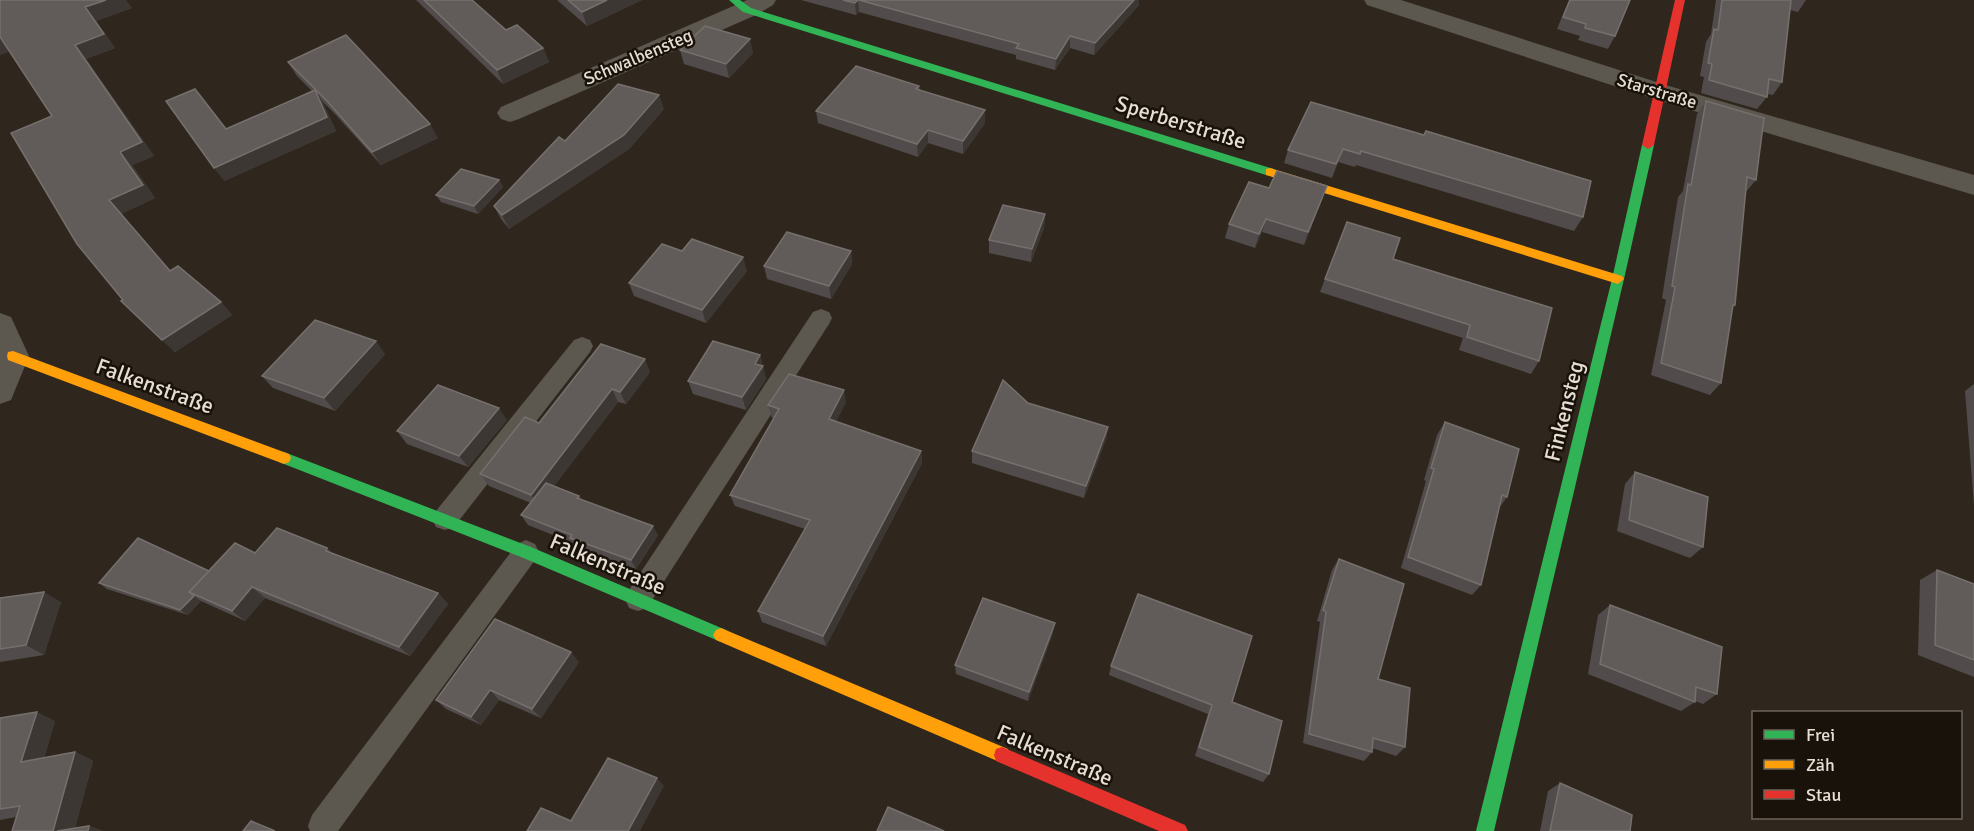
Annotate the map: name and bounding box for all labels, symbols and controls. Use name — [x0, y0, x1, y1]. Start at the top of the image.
street label: Schwalbensteg — [580, 24, 696, 90]
street label: Starstraße — [1615, 68, 1699, 114]
street label: Sperberstraße — [1113, 89, 1249, 155]
street label: Falkenstraße — [93, 352, 217, 420]
street label: Finkensteg — [1538, 358, 1590, 464]
street label: Falkenstraße — [546, 528, 670, 600]
legend — [1752, 711, 1962, 819]
street label: Falkenstraße — [993, 719, 1117, 791]
text: Frei — [1806, 724, 1835, 746]
text: Zäh — [1806, 754, 1835, 776]
text: Stau — [1806, 784, 1841, 806]

